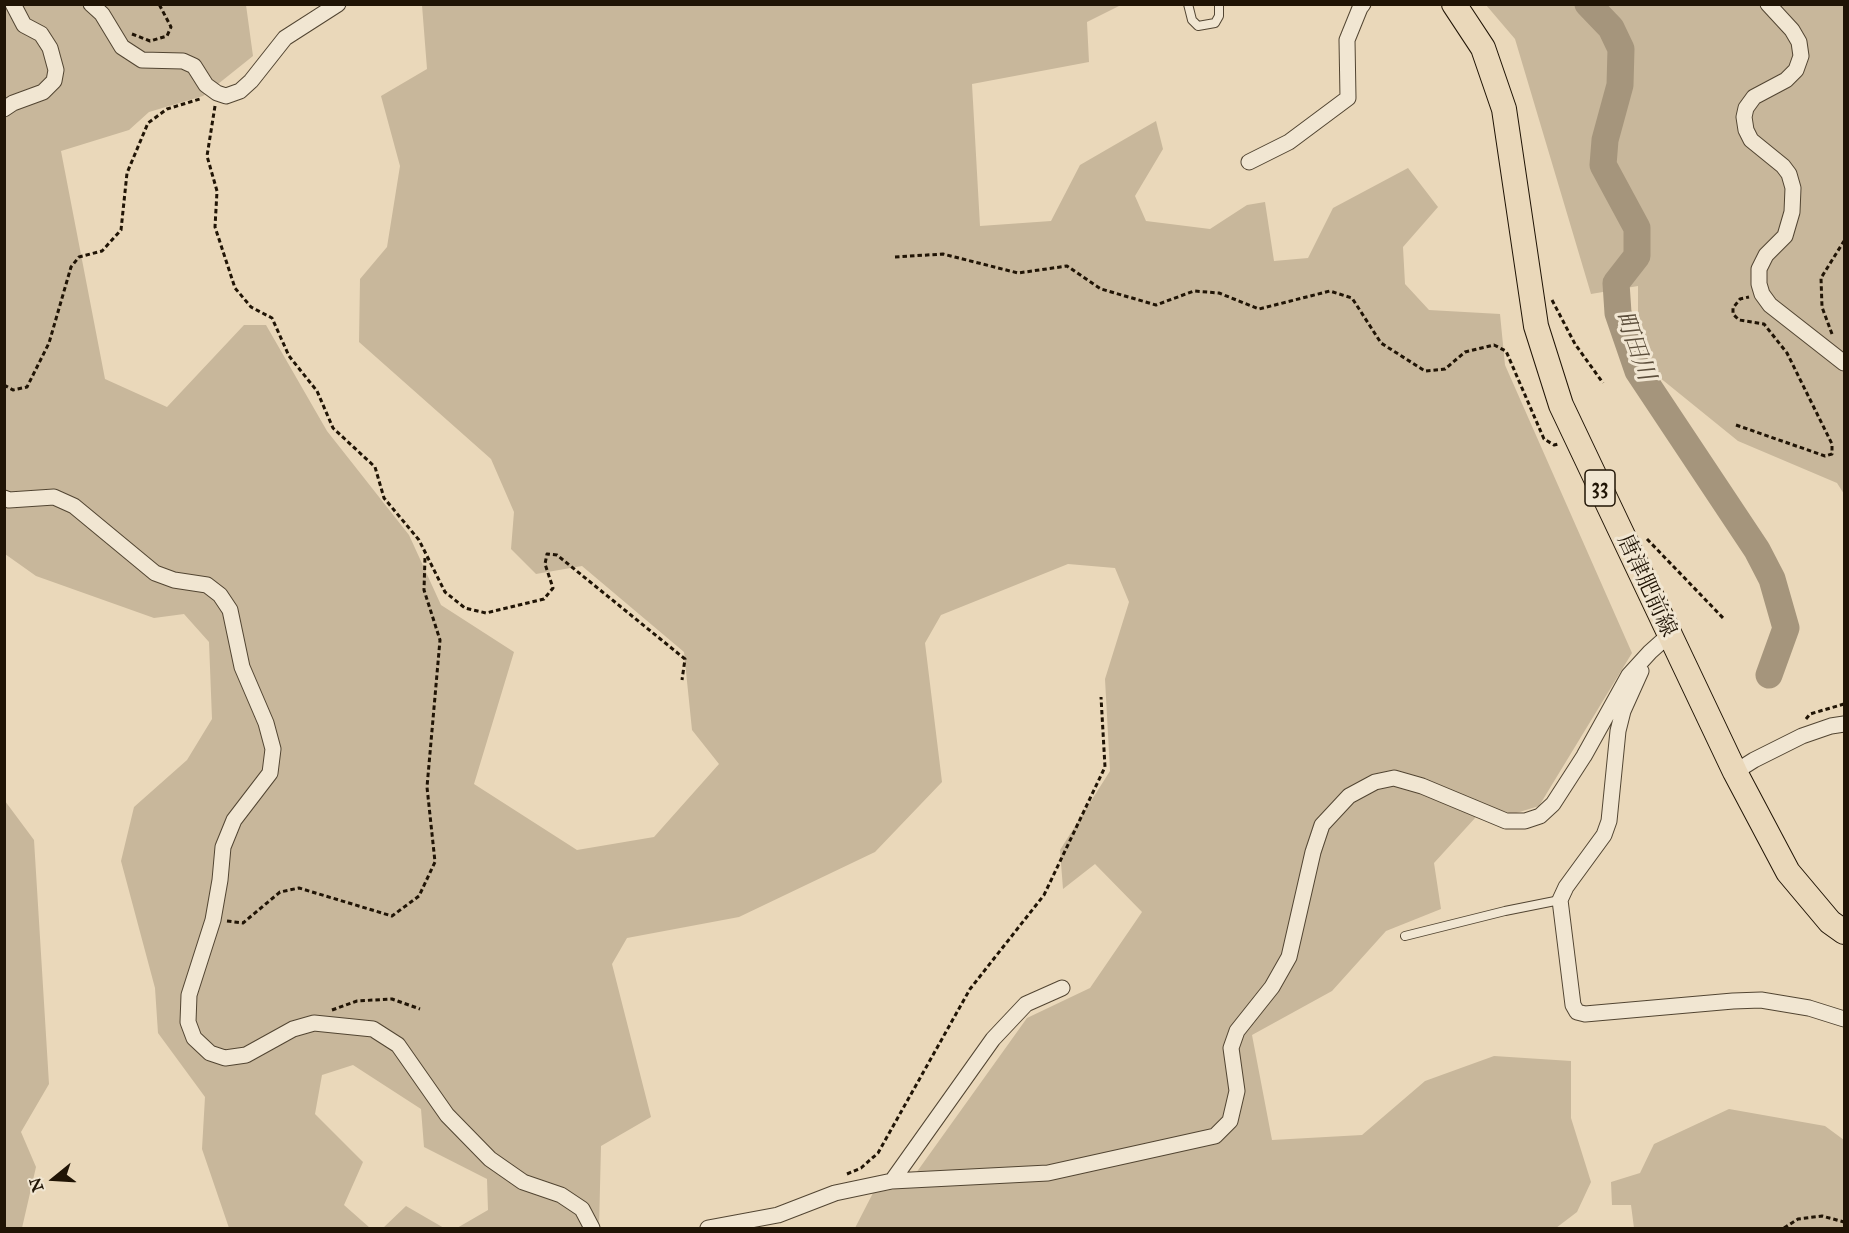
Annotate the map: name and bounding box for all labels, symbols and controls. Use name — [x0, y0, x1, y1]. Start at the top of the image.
water label: 町田川 — [1608, 307, 1660, 385]
road number: 33 — [1585, 470, 1615, 506]
street label: 唐津肥前線 — [1611, 531, 1681, 641]
north arrow — [24, 1149, 84, 1209]
text: N — [25, 1175, 48, 1194]

